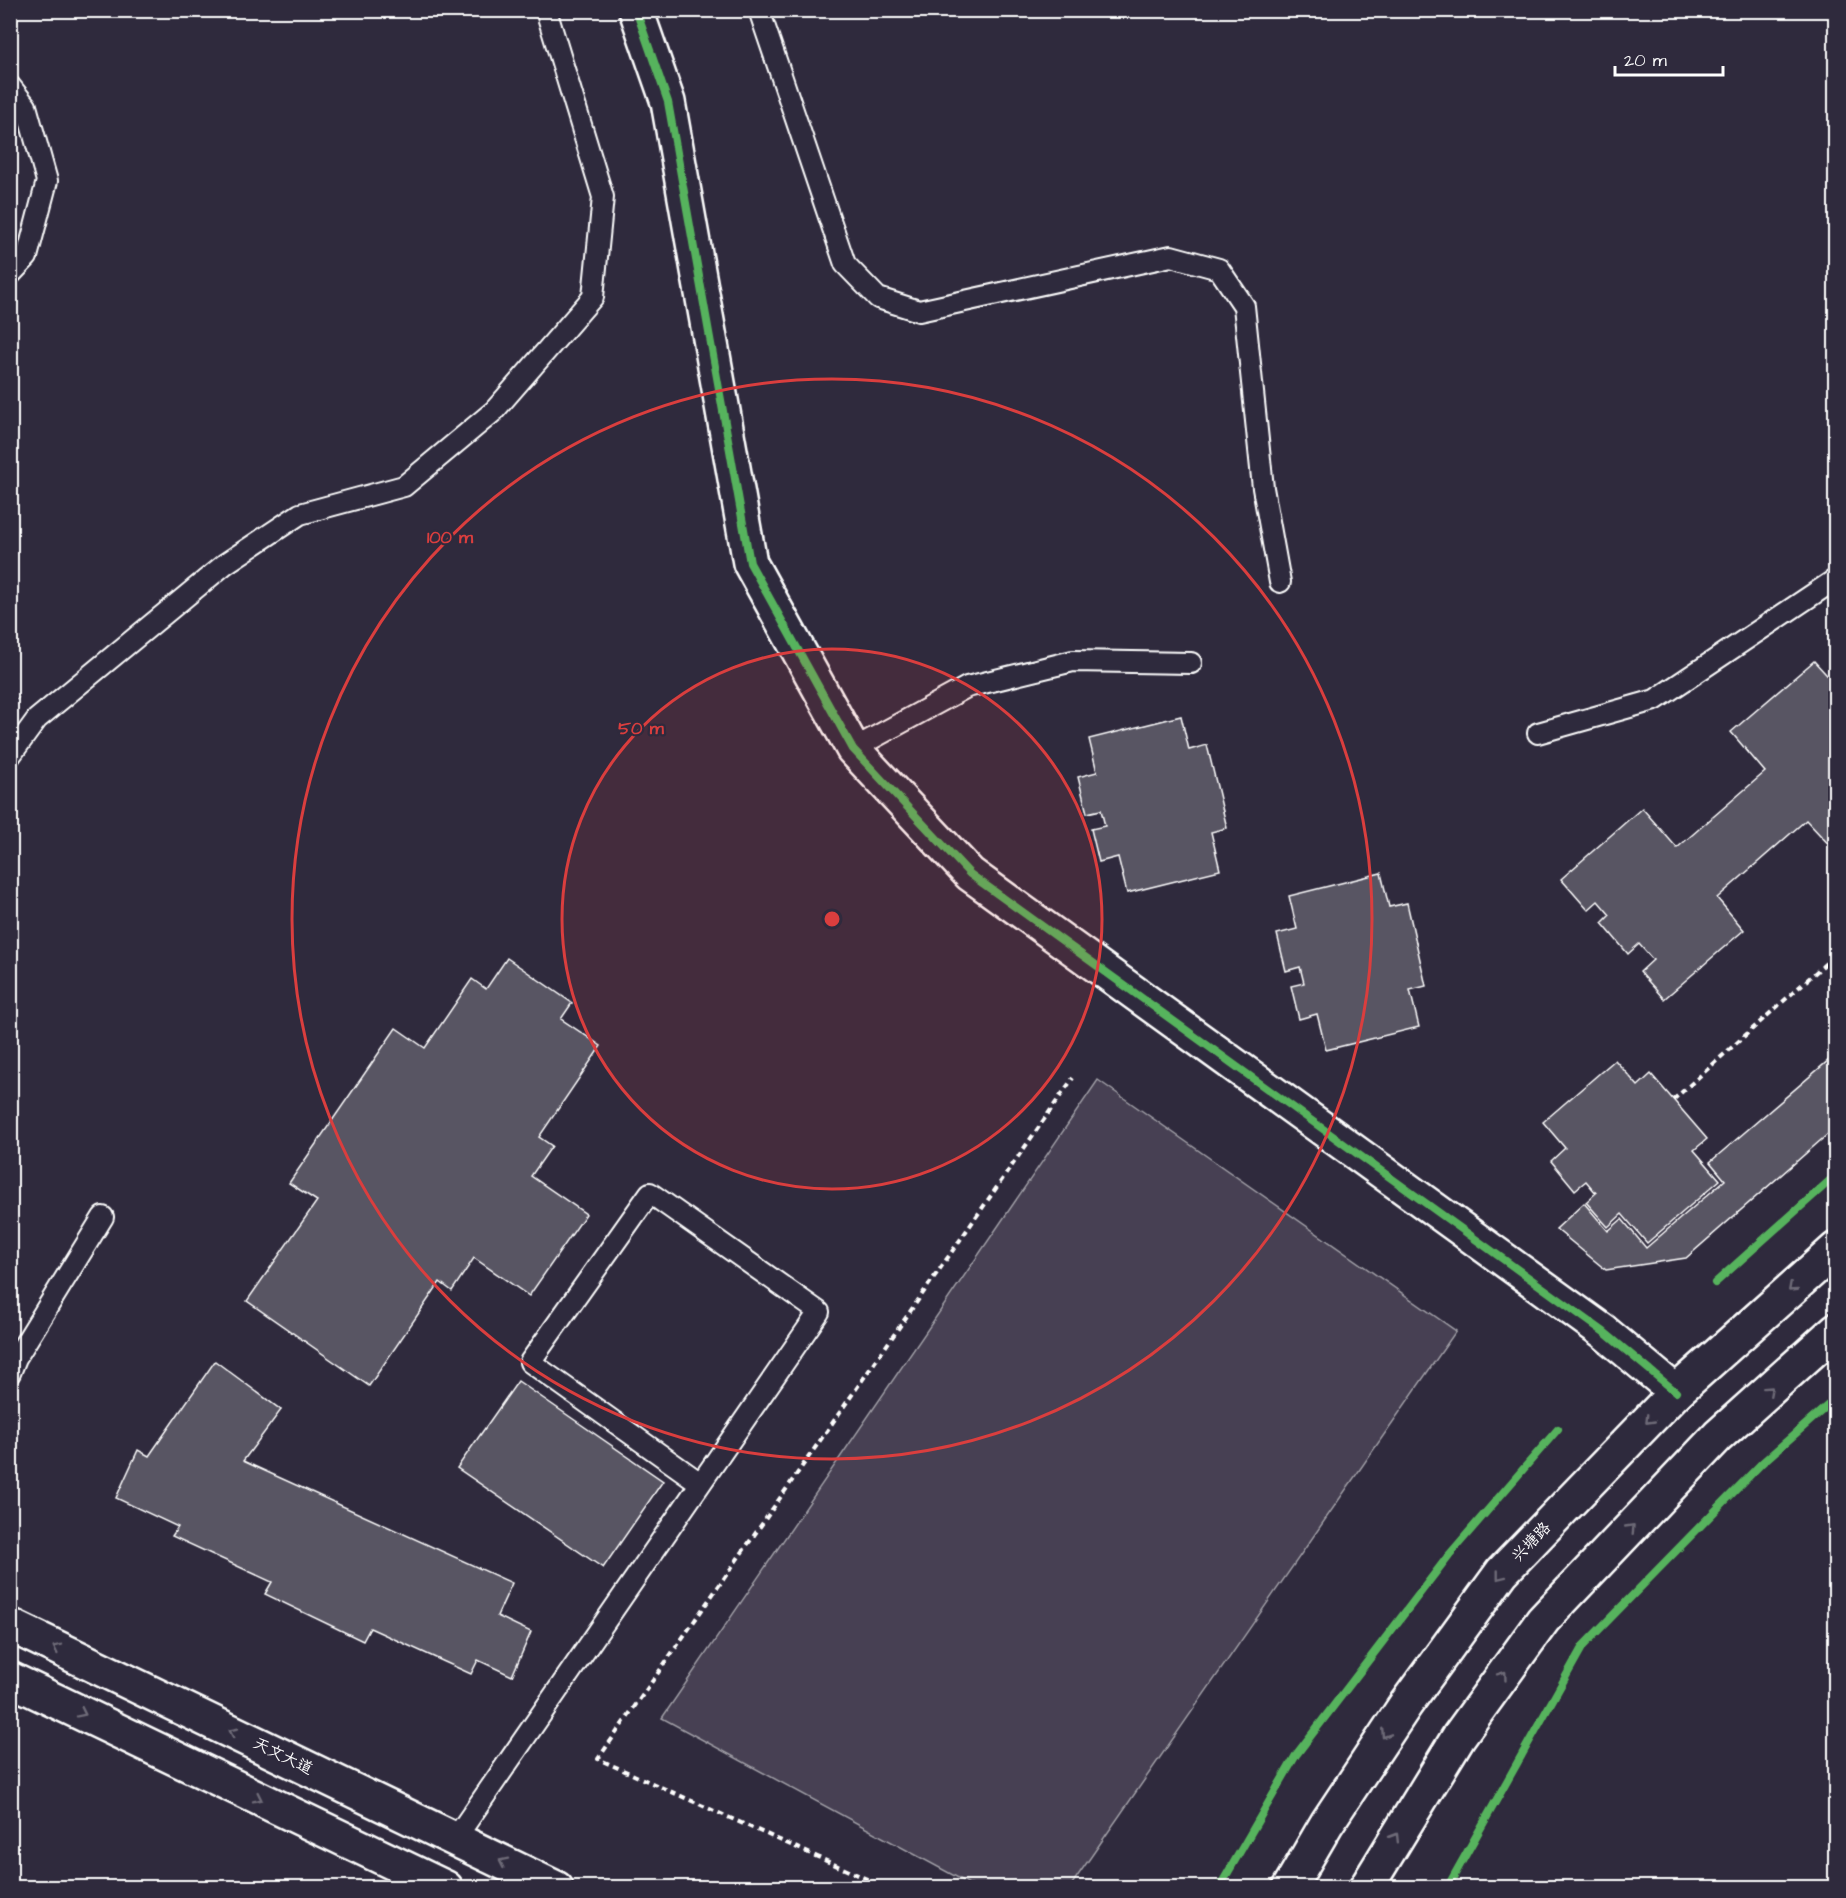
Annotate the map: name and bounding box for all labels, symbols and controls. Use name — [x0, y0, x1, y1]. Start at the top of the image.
scale bar — [1615, 39, 1723, 77]
text: 20 m — [1624, 48, 1667, 73]
text: 100 m — [427, 525, 474, 550]
text: 50 m — [618, 716, 665, 741]
centre of rings — [822, 909, 842, 929]
one-way arrow — [1788, 1281, 1799, 1292]
one-way arrow — [1762, 1386, 1773, 1397]
one-way arrow — [1645, 1414, 1656, 1424]
street label: 兴塘路 — [1506, 1517, 1556, 1567]
one-way arrow — [1623, 1524, 1634, 1535]
one-way arrow — [1496, 1569, 1507, 1580]
one-way arrow — [53, 1643, 64, 1655]
one-way arrow — [1496, 1670, 1507, 1681]
one-way arrow — [76, 1706, 87, 1718]
one-way arrow — [228, 1728, 239, 1740]
one-way arrow — [1381, 1728, 1393, 1738]
street label: 天文大道 — [249, 1732, 317, 1780]
one-way arrow — [252, 1790, 263, 1802]
one-way arrow — [1388, 1833, 1400, 1843]
one-way arrow — [499, 1858, 510, 1870]

